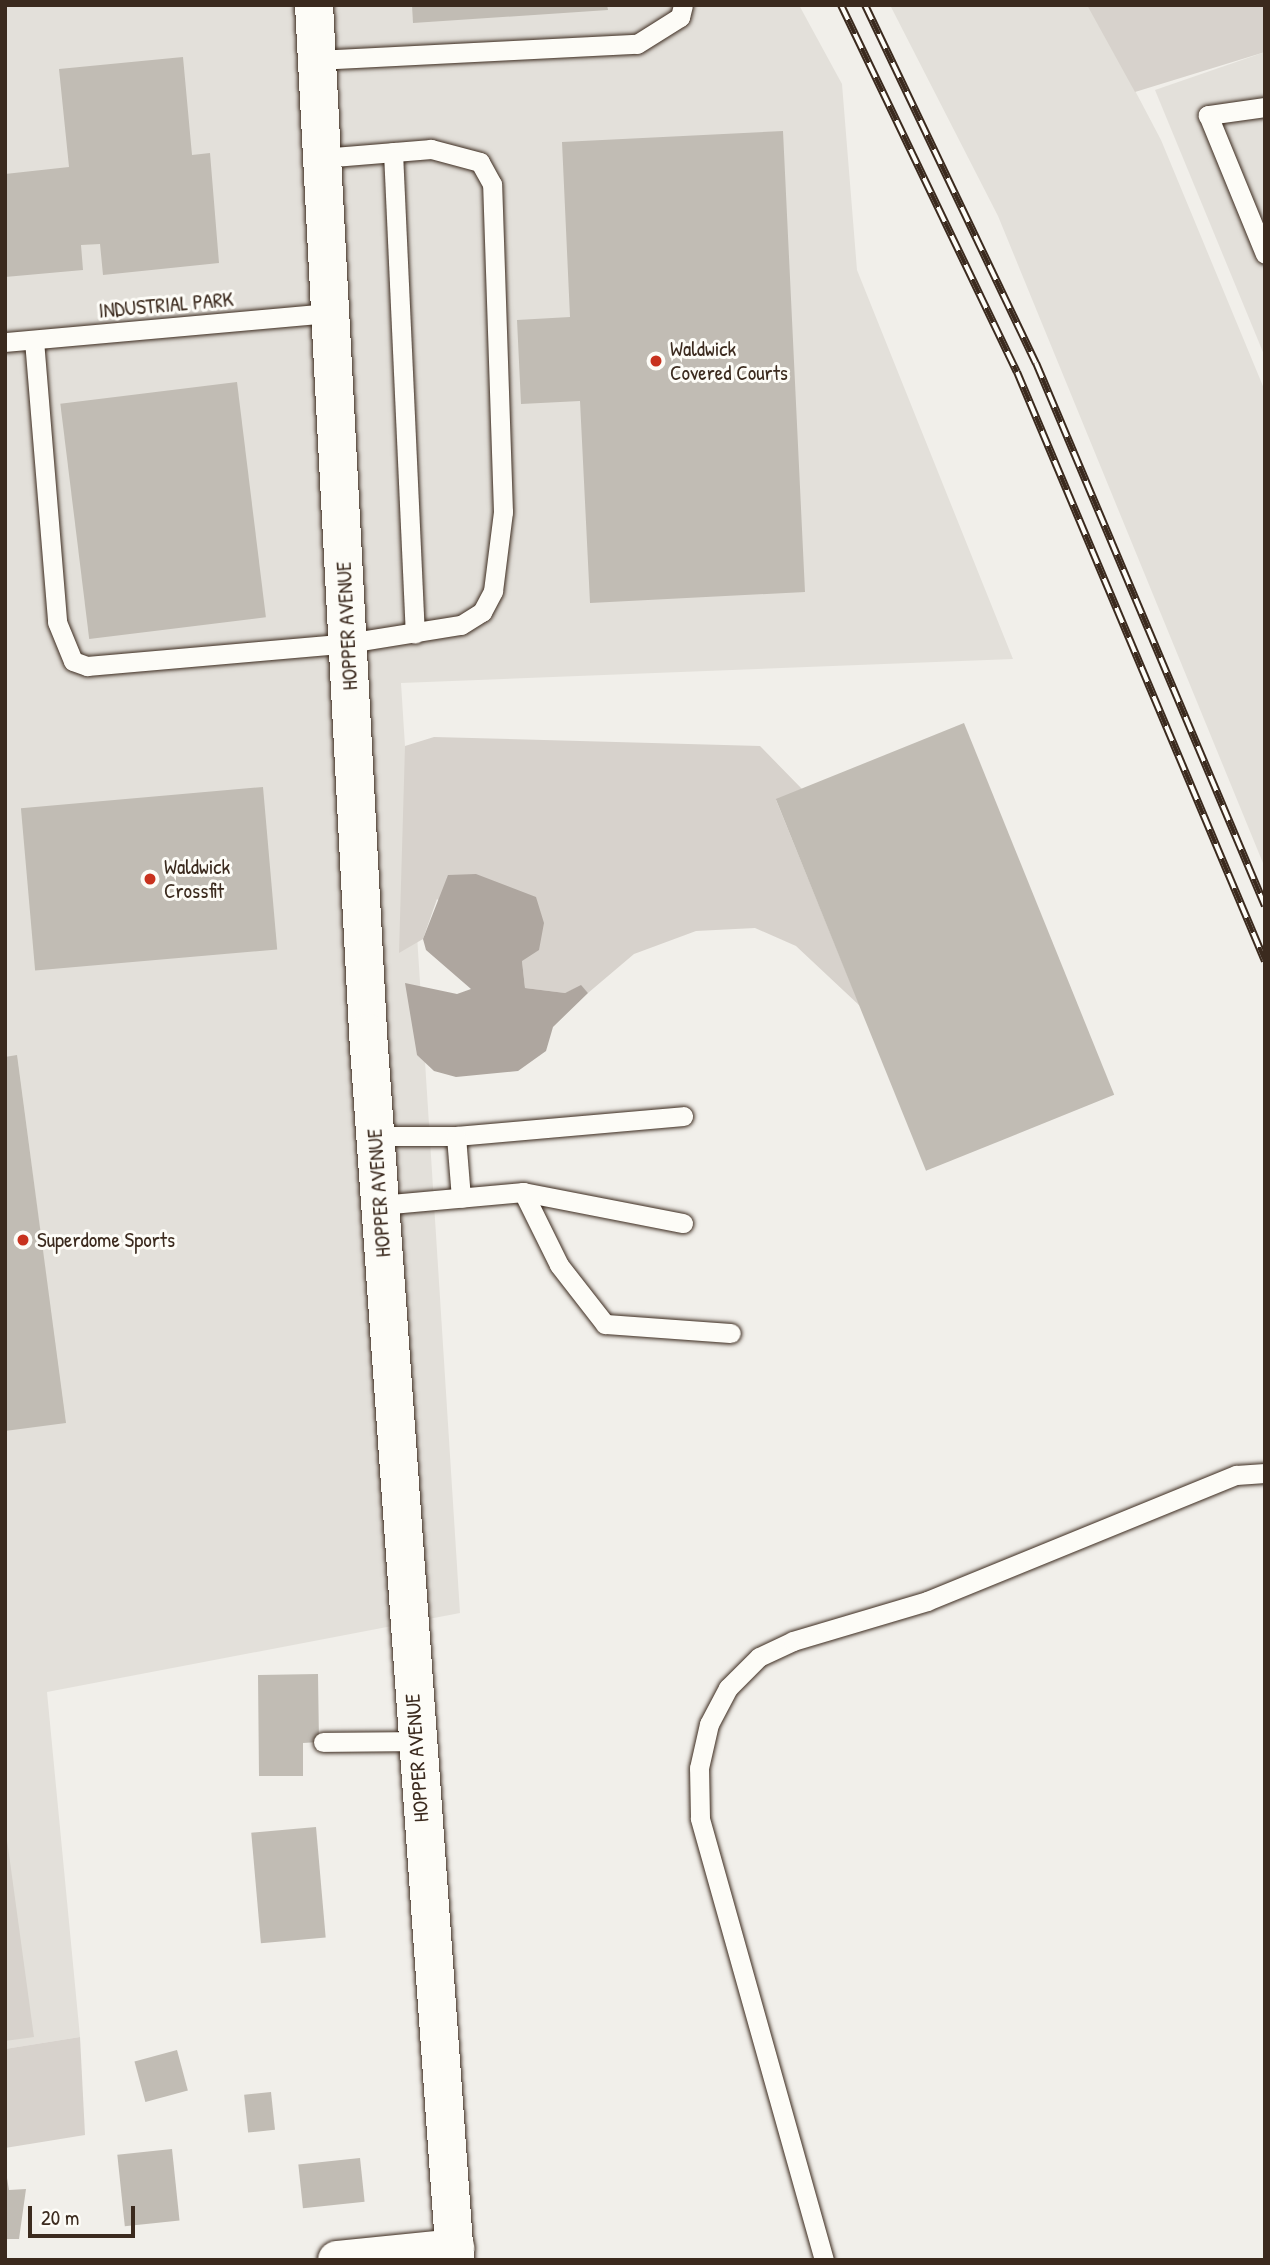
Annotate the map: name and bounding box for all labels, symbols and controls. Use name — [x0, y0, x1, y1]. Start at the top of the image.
street label: INDUSTRIAL PARK — [97, 287, 235, 323]
place label: Waldwick Covered Courts — [670, 336, 788, 386]
marker: Waldwick Covered Courts — [648, 353, 664, 369]
street label: HOPPER AVENUE — [331, 561, 363, 691]
place label: Waldwick Crossfit — [164, 854, 230, 904]
marker: Waldwick Crossfit — [142, 871, 158, 887]
street label: HOPPER AVENUE — [362, 1128, 396, 1258]
place label: Superdome Sports — [37, 1227, 175, 1253]
marker: Superdome Sports — [15, 1232, 31, 1248]
street label: HOPPER AVENUE — [400, 1693, 434, 1823]
scale bar — [32, 2192, 138, 2236]
text: 20 m — [41, 2203, 79, 2232]

